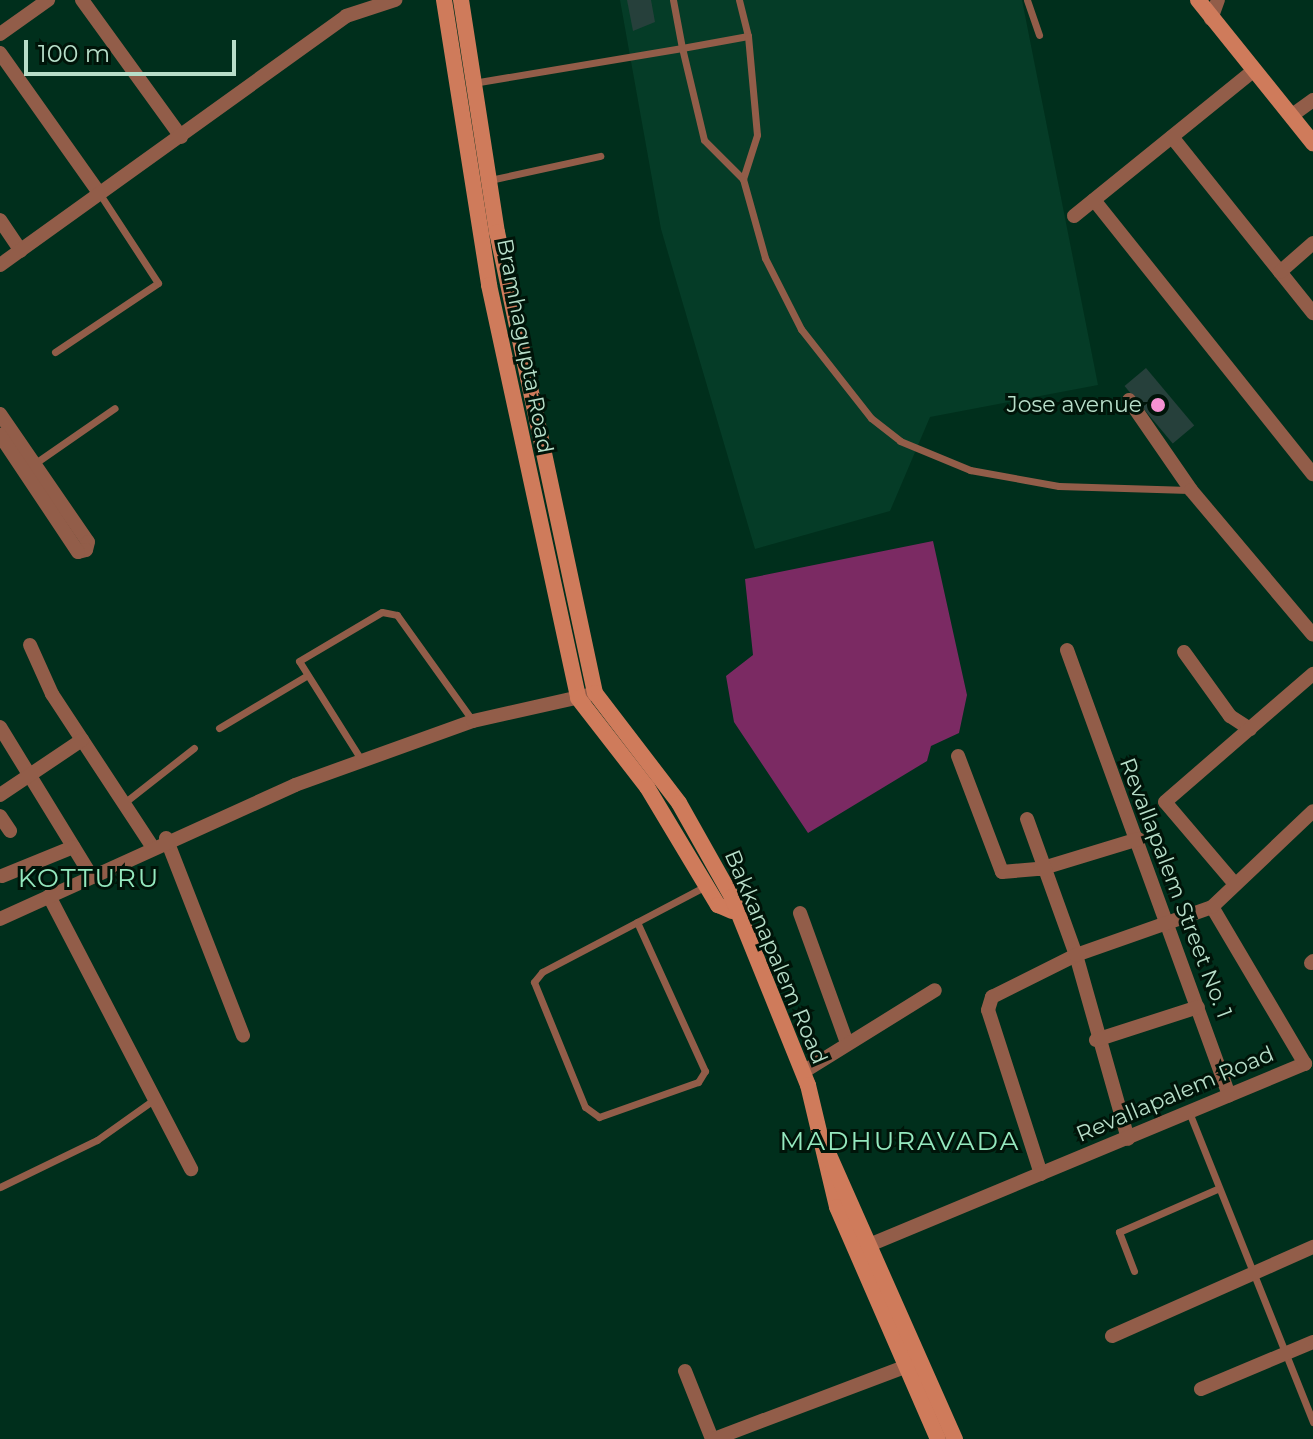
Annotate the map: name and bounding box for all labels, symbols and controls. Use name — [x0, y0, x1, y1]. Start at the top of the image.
scale bar — [28, 24, 240, 74]
text: 100 m — [38, 39, 110, 68]
street label: Bramhagupta Road — [491, 236, 559, 456]
place label: Jose avenue — [1007, 392, 1142, 418]
marker: Jose avenue — [1149, 396, 1167, 414]
street label: Revallapalem Street No. 1 — [1114, 754, 1238, 1022]
street label: Bakkanapalem Road — [719, 846, 833, 1068]
district label: KOTTURU — [18, 863, 160, 895]
street label: Revallapalem Road — [1072, 1040, 1278, 1148]
district label: MADHURAVADA — [780, 1126, 1020, 1158]

